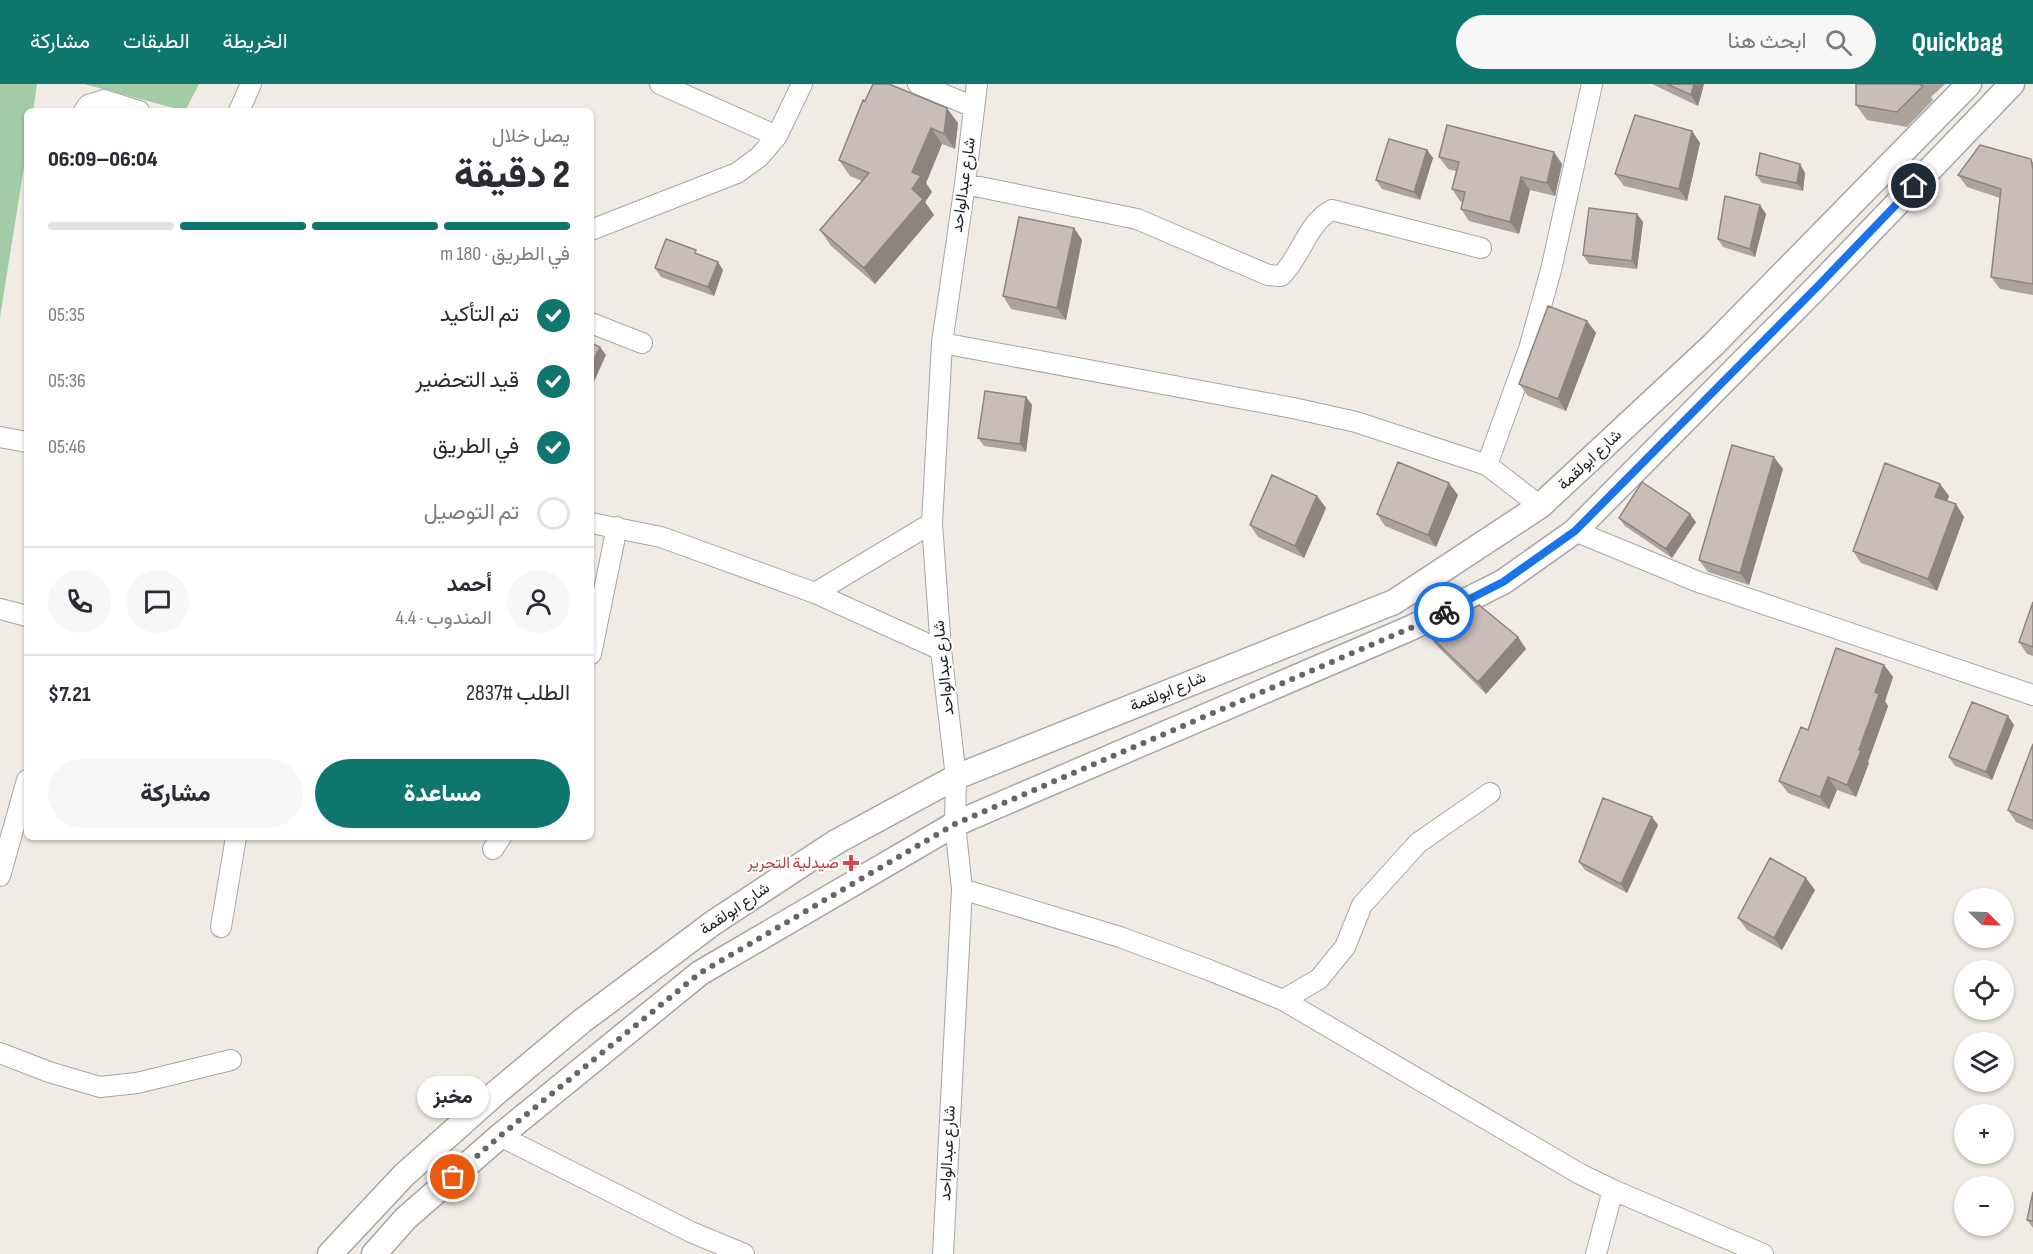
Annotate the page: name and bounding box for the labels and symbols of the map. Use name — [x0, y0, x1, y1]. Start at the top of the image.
street label: شارع عبدالواحد — [948, 136, 981, 234]
pin — [1888, 160, 1939, 211]
street label: شارع ابولقمة — [1554, 426, 1627, 495]
courier — [1414, 582, 1474, 642]
street label: شارع عبدالواحد — [930, 619, 959, 716]
street label: شارع ابولقمة — [1127, 668, 1209, 717]
place label: صيدلية التحرير — [746, 854, 839, 873]
marker: صيدلية التحرير — [844, 856, 858, 870]
street label: شارع ابولقمة — [696, 879, 774, 940]
north arrow — [1954, 888, 2014, 948]
callout: مخبز — [417, 1075, 489, 1117]
street label: شارع عبدالواحد — [936, 1105, 961, 1201]
pin — [427, 1151, 478, 1202]

